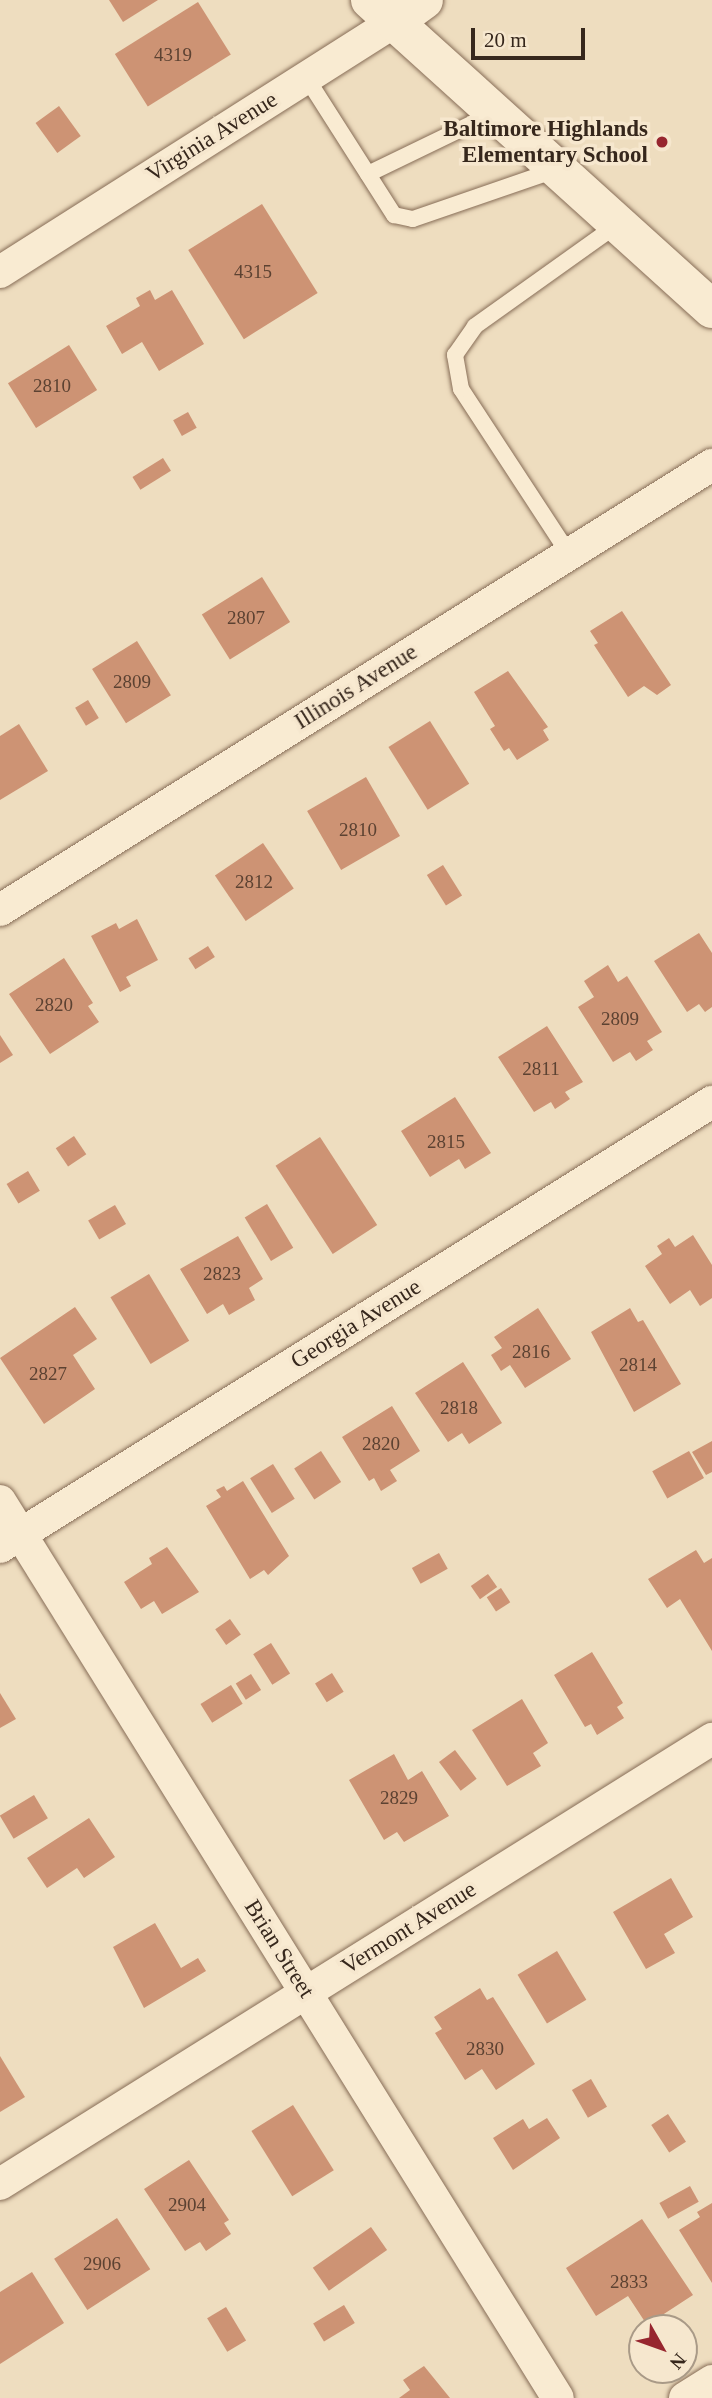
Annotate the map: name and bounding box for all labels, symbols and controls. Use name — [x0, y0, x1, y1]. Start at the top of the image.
scale bar — [474, 14, 588, 58]
text: 20 m — [484, 28, 527, 52]
house number: 4319 — [154, 44, 192, 66]
street label: Virginia Avenue — [141, 85, 283, 189]
place label: Baltimore Highlands Elementary School — [443, 115, 648, 169]
marker: Baltimore Highlands Elementary School — [654, 134, 670, 150]
house number: 4315 — [234, 261, 272, 283]
house number: 2810 — [33, 375, 71, 397]
house number: 2807 — [227, 607, 265, 629]
street label: Illinois Avenue — [289, 638, 423, 736]
house number: 2809 — [113, 671, 151, 693]
house number: 2810 — [339, 819, 377, 841]
house number: 2812 — [235, 871, 273, 893]
house number: 2820 — [35, 994, 73, 1016]
house number: 2809 — [601, 1008, 639, 1030]
house number: 2811 — [522, 1058, 560, 1080]
house number: 2815 — [427, 1131, 465, 1153]
house number: 2823 — [203, 1263, 241, 1285]
street label: Georgia Avenue — [285, 1273, 427, 1375]
house number: 2816 — [512, 1341, 550, 1363]
house number: 2814 — [619, 1354, 657, 1376]
house number: 2827 — [29, 1363, 67, 1385]
house number: 2818 — [440, 1397, 478, 1419]
house number: 2820 — [362, 1433, 400, 1455]
house number: 2829 — [380, 1787, 418, 1809]
street label: Vermont Avenue — [336, 1875, 482, 1981]
street label: Brian Street — [238, 1895, 320, 2003]
house number: 2830 — [466, 2038, 504, 2060]
house number: 2904 — [168, 2194, 206, 2216]
house number: 2906 — [83, 2253, 121, 2275]
house number: 2833 — [610, 2271, 648, 2293]
north arrow — [628, 2314, 698, 2384]
text: N — [665, 2350, 690, 2374]

